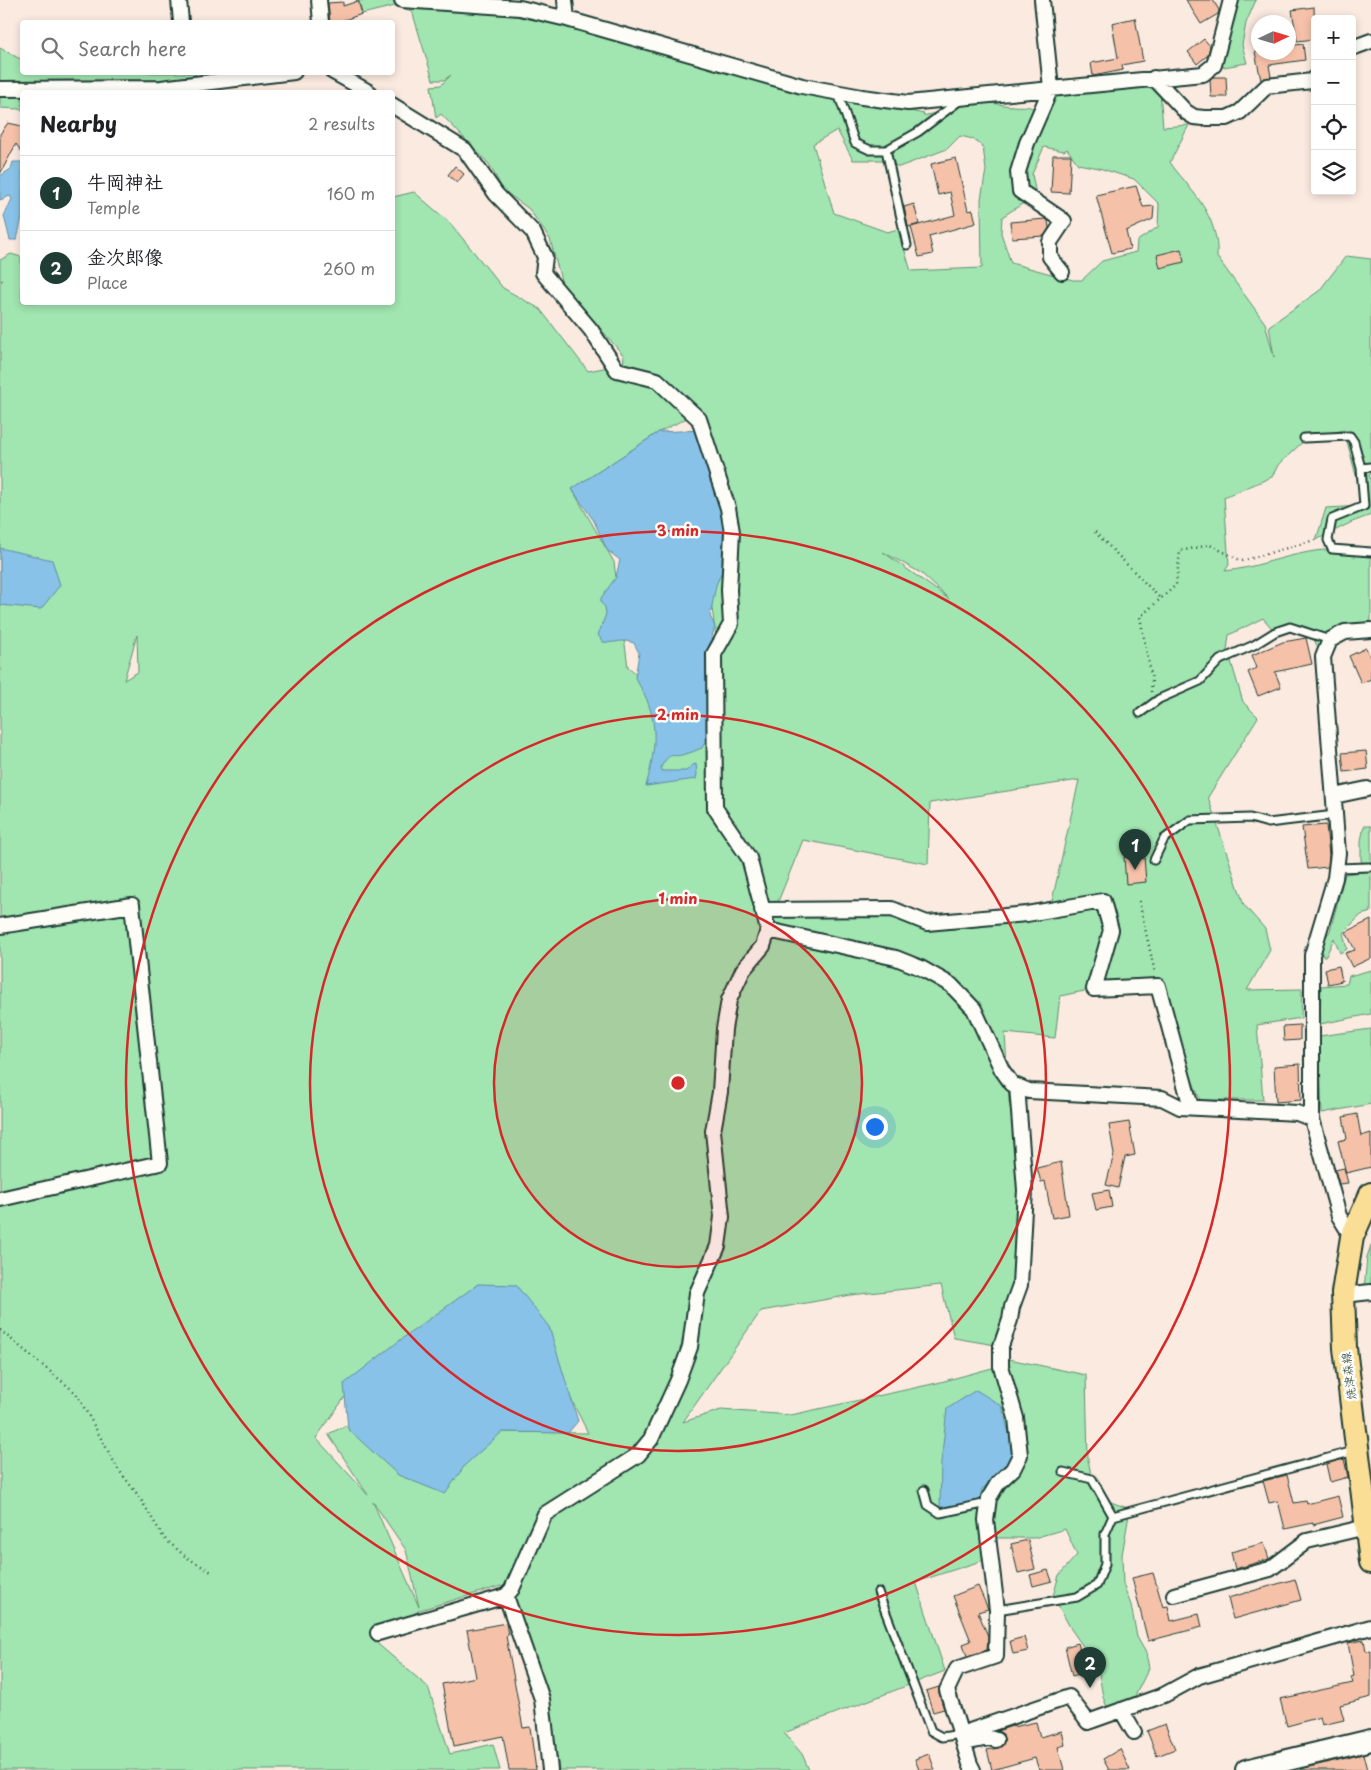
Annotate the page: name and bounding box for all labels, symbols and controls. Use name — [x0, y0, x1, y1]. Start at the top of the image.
north arrow — [1251, 15, 1296, 60]
map controls — [1311, 15, 1356, 195]
button: + — [1311, 15, 1356, 60]
search box — [20, 20, 395, 75]
icon: search — [38, 34, 66, 62]
text: Search here — [78, 34, 187, 62]
button: − — [1311, 60, 1356, 105]
button: locate — [1311, 105, 1356, 150]
text: Nearby — [40, 107, 117, 139]
text: 2 results — [308, 111, 375, 135]
button: layers — [1311, 150, 1356, 195]
text: 牛岡神社 — [87, 167, 163, 195]
text: 1 — [52, 181, 60, 205]
text: 160 m — [327, 181, 375, 205]
text: Temple — [87, 195, 140, 219]
text: 金次郎像 — [87, 242, 163, 270]
text: 2 — [50, 256, 62, 280]
text: 260 m — [323, 256, 375, 280]
text: Place — [87, 270, 128, 294]
text: 3 min — [657, 518, 699, 541]
text: 2 min — [657, 702, 699, 725]
pin: 1 — [1119, 829, 1151, 870]
text: 1 min — [659, 886, 697, 909]
centre of rings — [669, 1074, 687, 1092]
your location — [862, 1114, 888, 1140]
street label: 焼津森線 — [1336, 1351, 1360, 1401]
pin: 2 — [1074, 1647, 1106, 1688]

